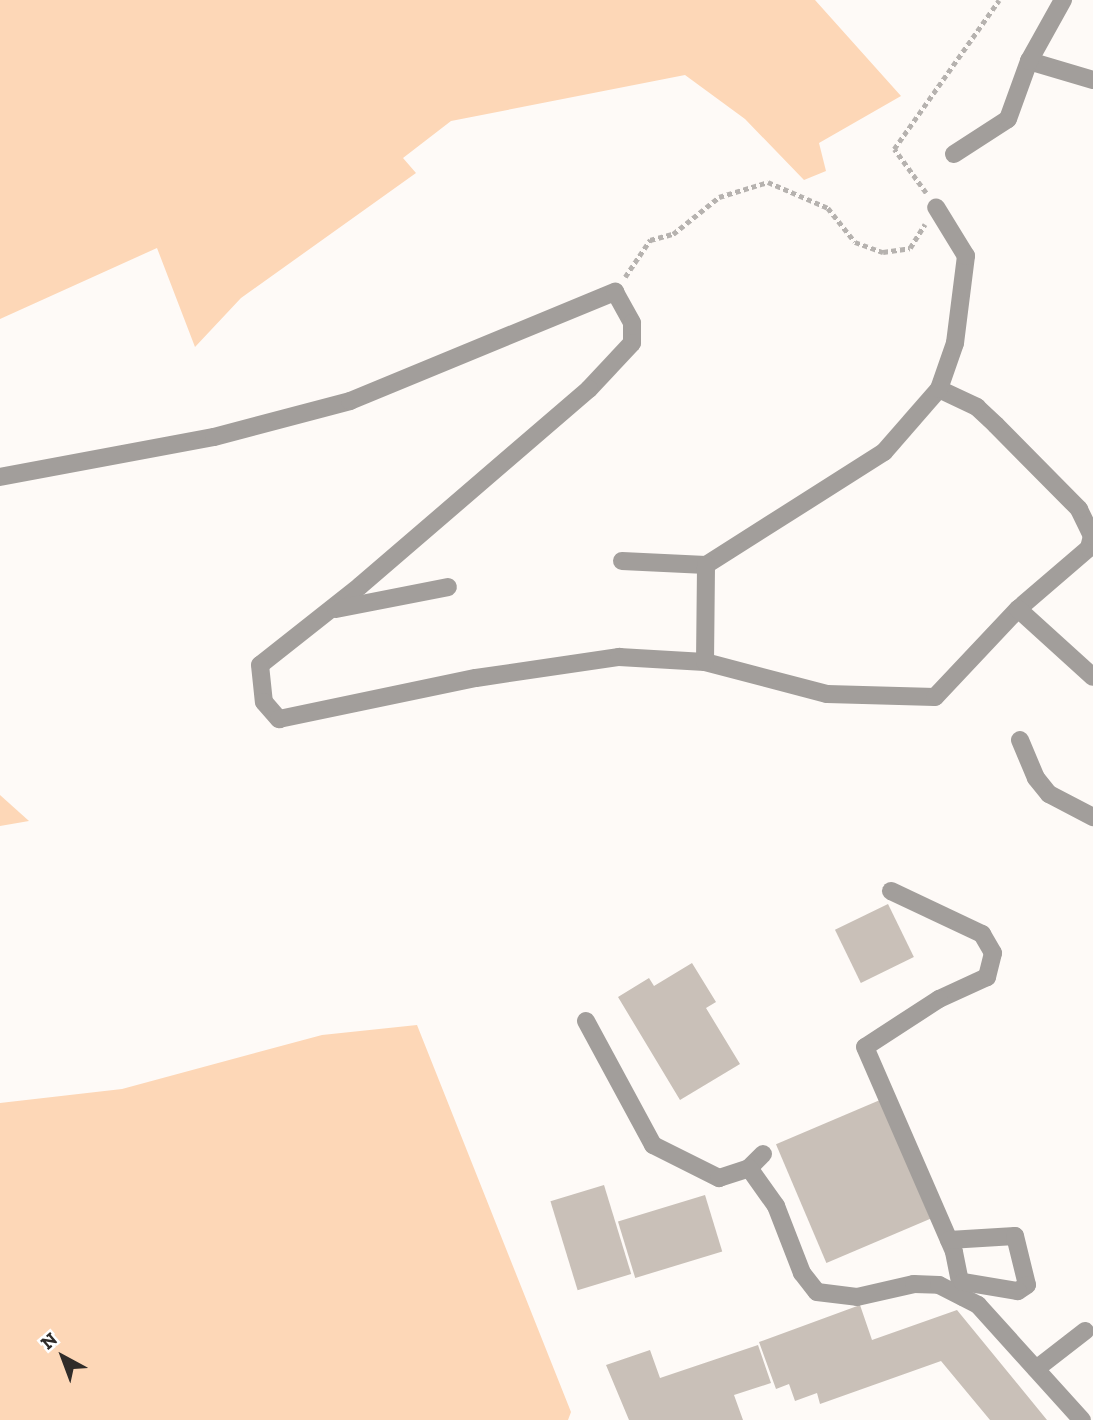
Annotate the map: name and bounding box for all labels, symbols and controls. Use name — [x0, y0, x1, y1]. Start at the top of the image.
north arrow — [28, 1322, 98, 1392]
text: N — [36, 1327, 62, 1354]

